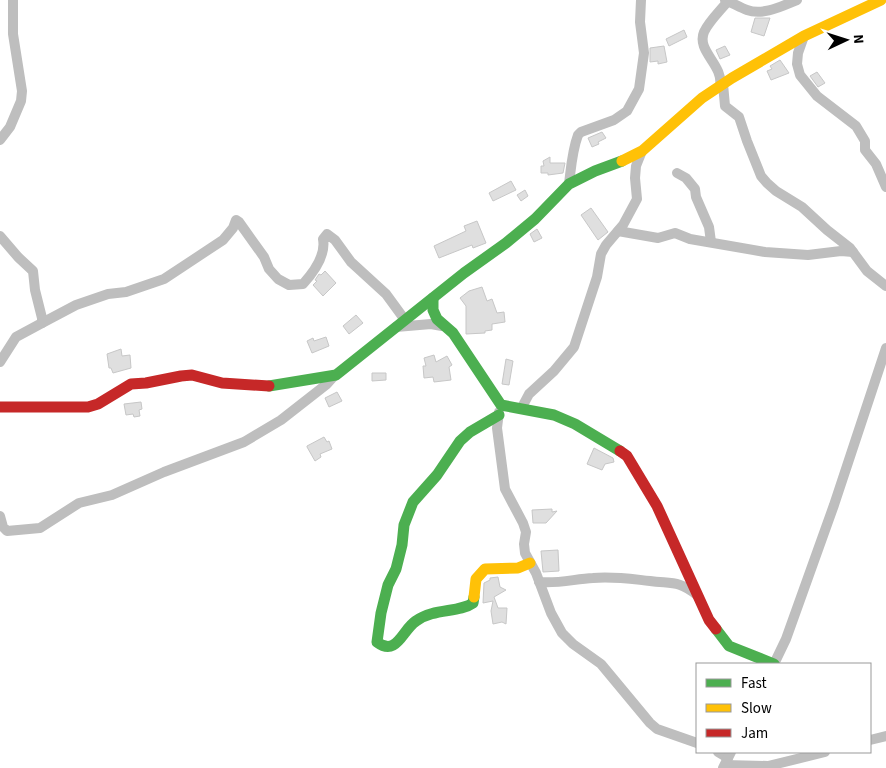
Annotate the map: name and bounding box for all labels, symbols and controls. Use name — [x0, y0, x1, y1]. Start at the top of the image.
north arrow — [821, 15, 871, 65]
text: N — [848, 34, 868, 45]
legend — [696, 663, 871, 753]
text: Fast — [741, 673, 767, 694]
text: Slow — [741, 698, 772, 719]
text: Jam — [741, 723, 768, 744]

